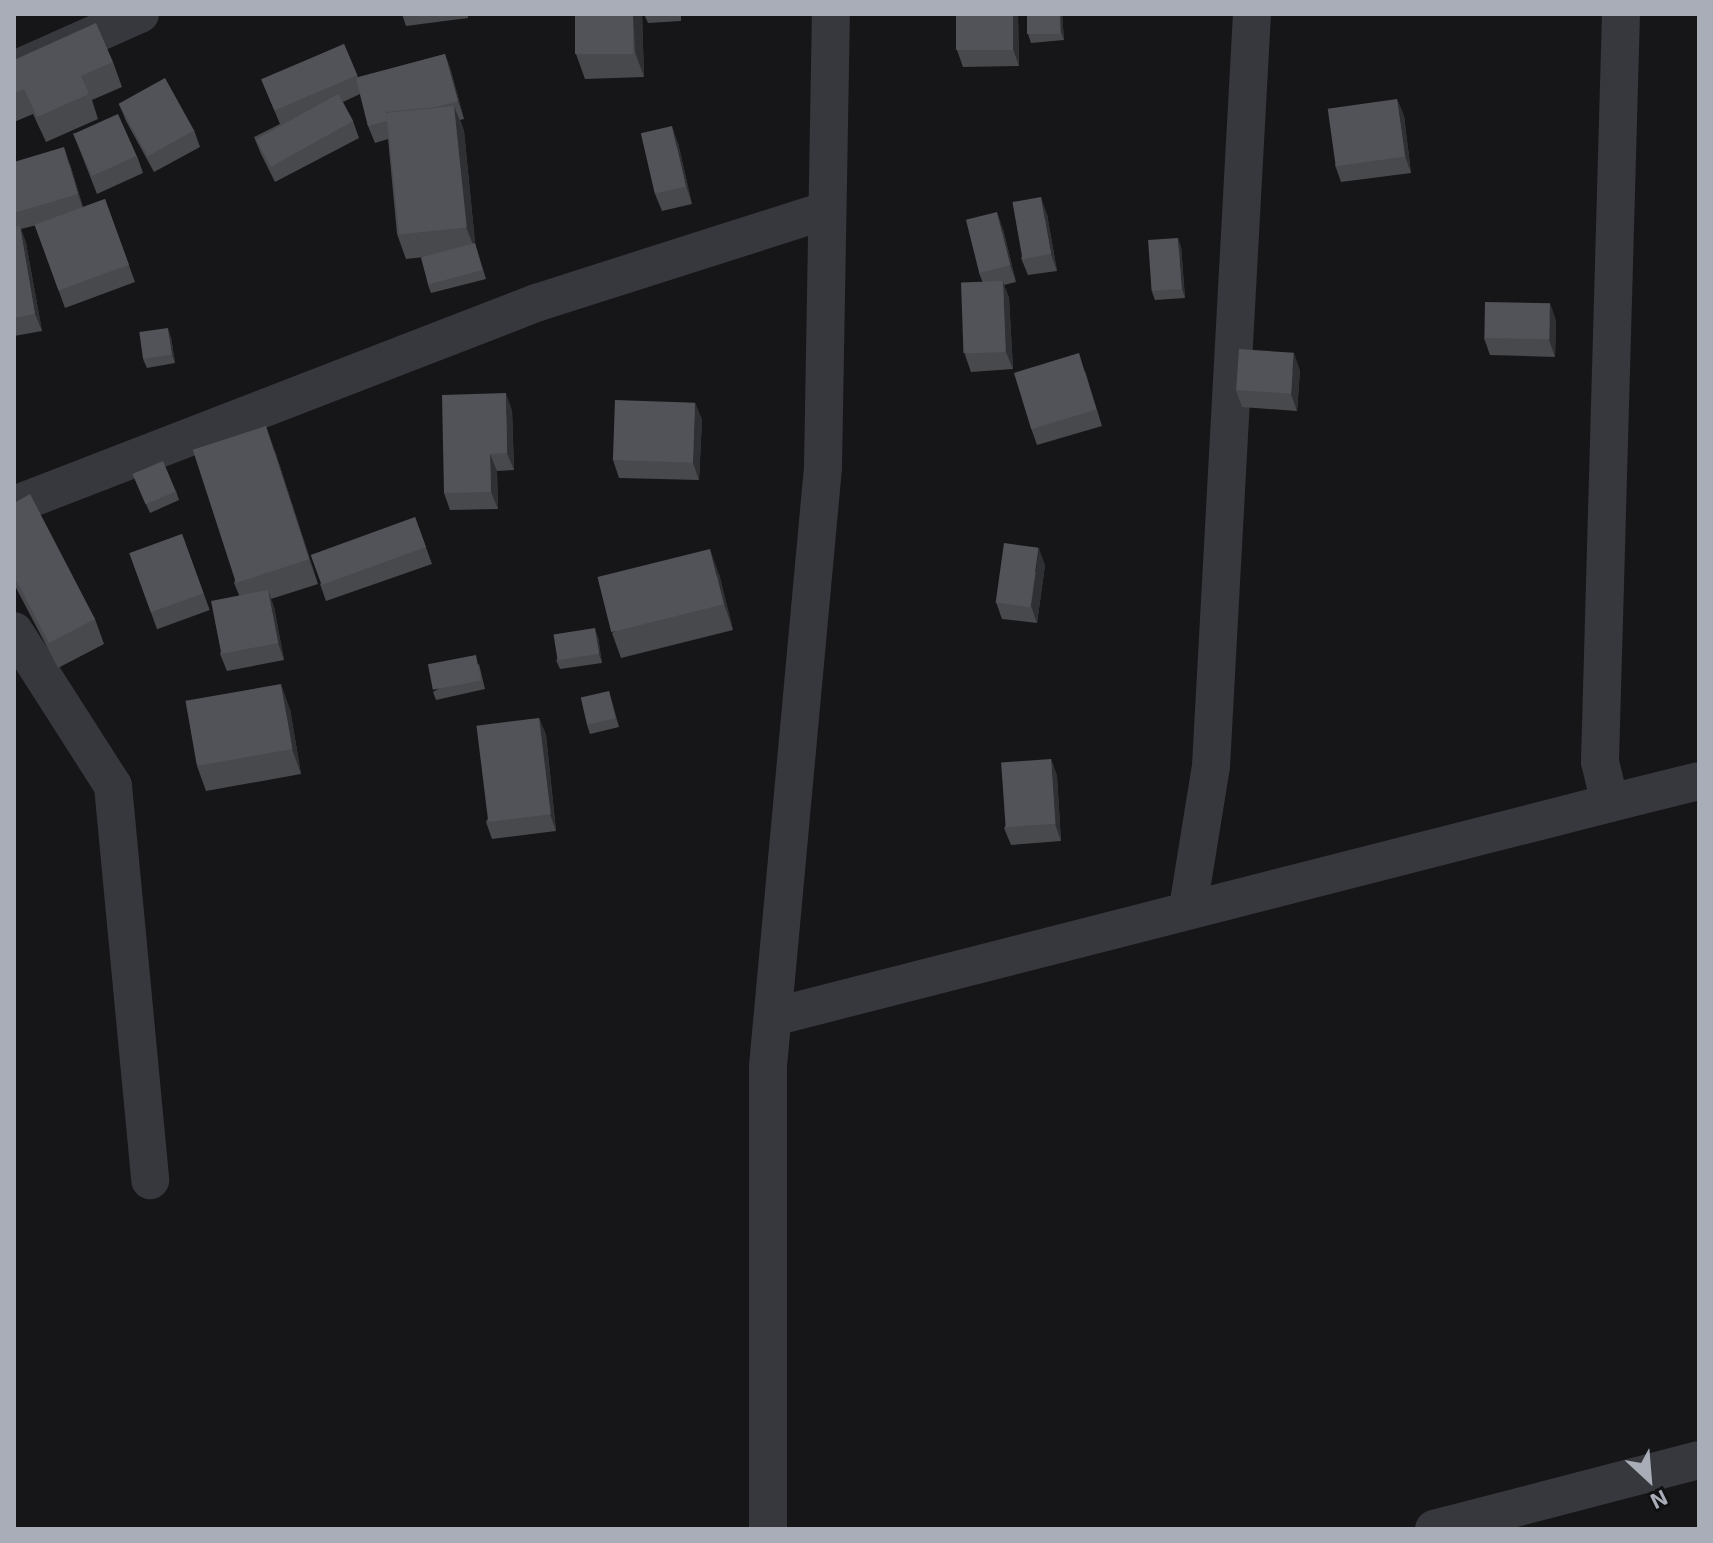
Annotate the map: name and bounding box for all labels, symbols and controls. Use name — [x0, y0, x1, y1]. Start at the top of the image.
north arrow — [1609, 1439, 1689, 1519]
text: N — [1647, 1485, 1672, 1516]

